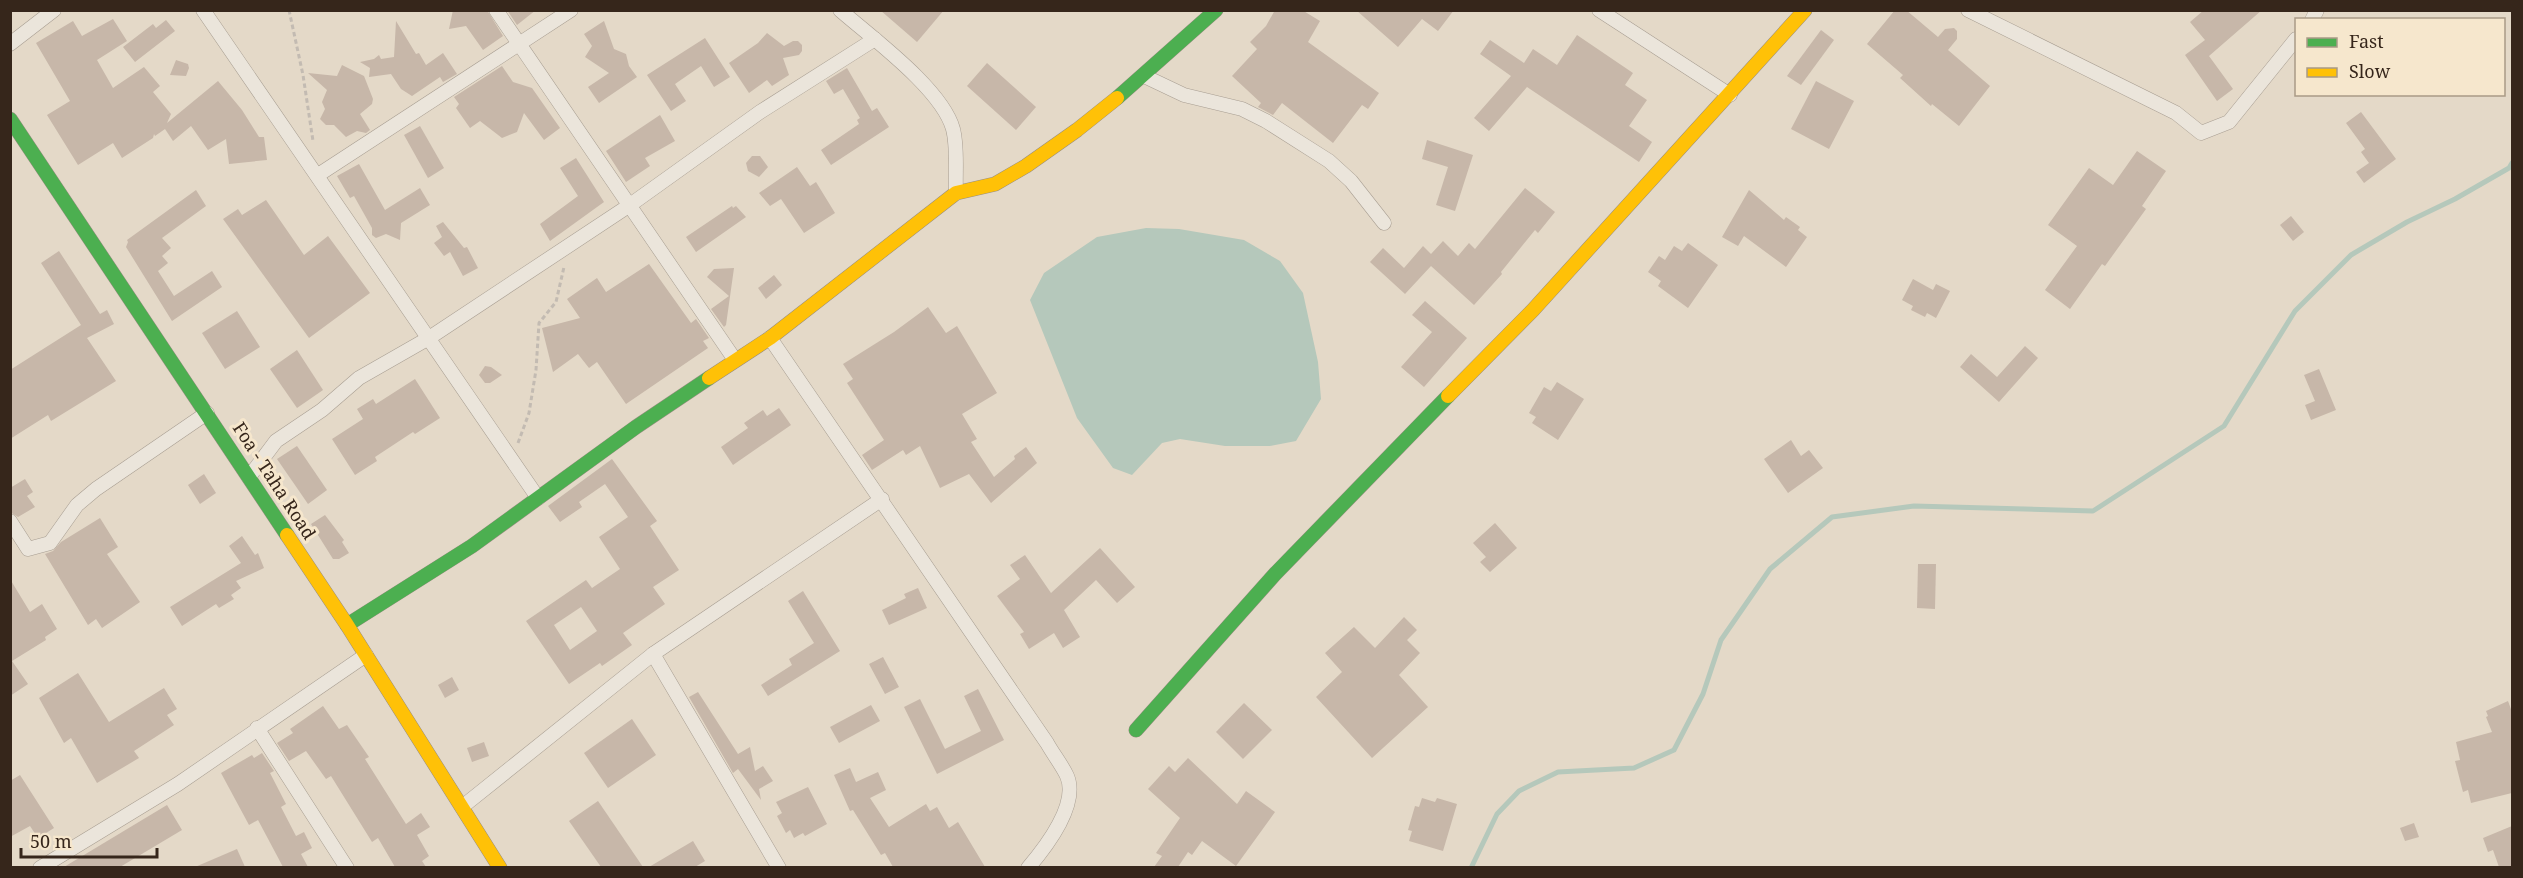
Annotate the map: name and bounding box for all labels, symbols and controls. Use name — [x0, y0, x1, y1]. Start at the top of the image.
legend — [2295, 18, 2505, 96]
text: Fast — [2349, 29, 2384, 53]
text: Slow — [2349, 59, 2391, 83]
street label: Foa - Taha Road — [228, 417, 322, 544]
scale bar — [21, 821, 158, 859]
text: 50 m — [30, 829, 72, 853]

